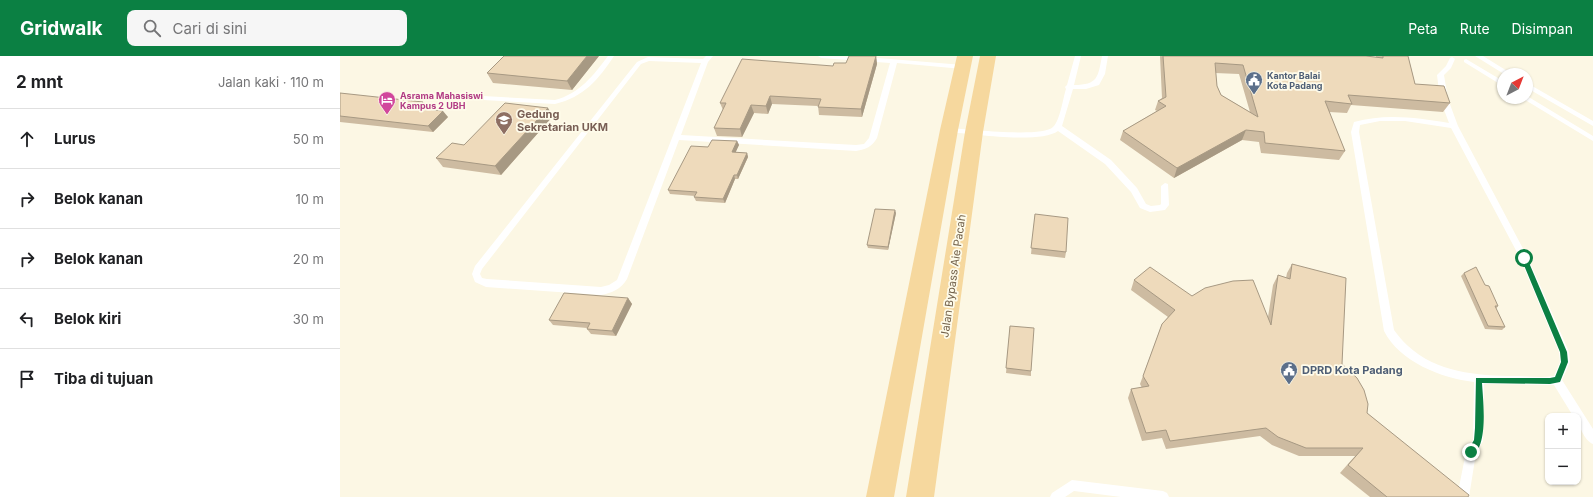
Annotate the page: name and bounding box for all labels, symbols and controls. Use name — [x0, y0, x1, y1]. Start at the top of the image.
search box — [127, 10, 407, 46]
text: Gridwalk — [20, 17, 103, 40]
icon: search — [141, 17, 163, 39]
text: Cari di sini — [173, 19, 247, 38]
text: Peta — [1408, 20, 1438, 37]
text: Rute — [1460, 20, 1490, 37]
text: Disimpan — [1512, 20, 1573, 37]
north arrow — [1497, 68, 1533, 104]
public building icon: Kantor Balai Kota Padang — [1244, 70, 1264, 95]
place label: Kantor Balai Kota Padang — [1267, 70, 1323, 91]
text: 2 mnt — [16, 72, 63, 92]
text: Jalan kaki · 110 m — [218, 74, 324, 90]
hotel icon: Asrama Mahasiswi Kampus 2 UBH — [377, 90, 397, 115]
place label: Asrama Mahasiswi Kampus 2 UBH — [400, 90, 483, 111]
place label: Gedung Sekretarian UKM — [517, 107, 608, 134]
school or university icon: Gedung Sekretarian UKM — [494, 110, 514, 135]
icon: ahead — [16, 128, 38, 150]
text: Lurus — [54, 129, 96, 148]
text: 50 m — [293, 131, 324, 147]
icon: right — [16, 188, 38, 210]
text: Belok kanan — [54, 189, 143, 208]
text: 10 m — [295, 191, 324, 207]
street label: Jalan Bypass Aie Pacah — [937, 214, 969, 338]
icon: right — [16, 248, 38, 270]
text: Belok kanan — [54, 249, 143, 268]
route start — [1515, 249, 1533, 267]
text: 20 m — [293, 251, 324, 267]
icon: left — [16, 308, 38, 330]
text: Belok kiri — [54, 309, 121, 328]
text: 30 m — [293, 311, 324, 327]
public building icon: DPRD Kota Padang — [1279, 360, 1299, 385]
place label: DPRD Kota Padang — [1302, 363, 1403, 377]
icon: arrive — [16, 368, 38, 390]
text: Tiba di tujuan — [54, 369, 153, 388]
map controls — [1545, 413, 1581, 485]
button: + — [1545, 413, 1581, 449]
route end — [1462, 443, 1480, 461]
button: − — [1545, 449, 1581, 485]

